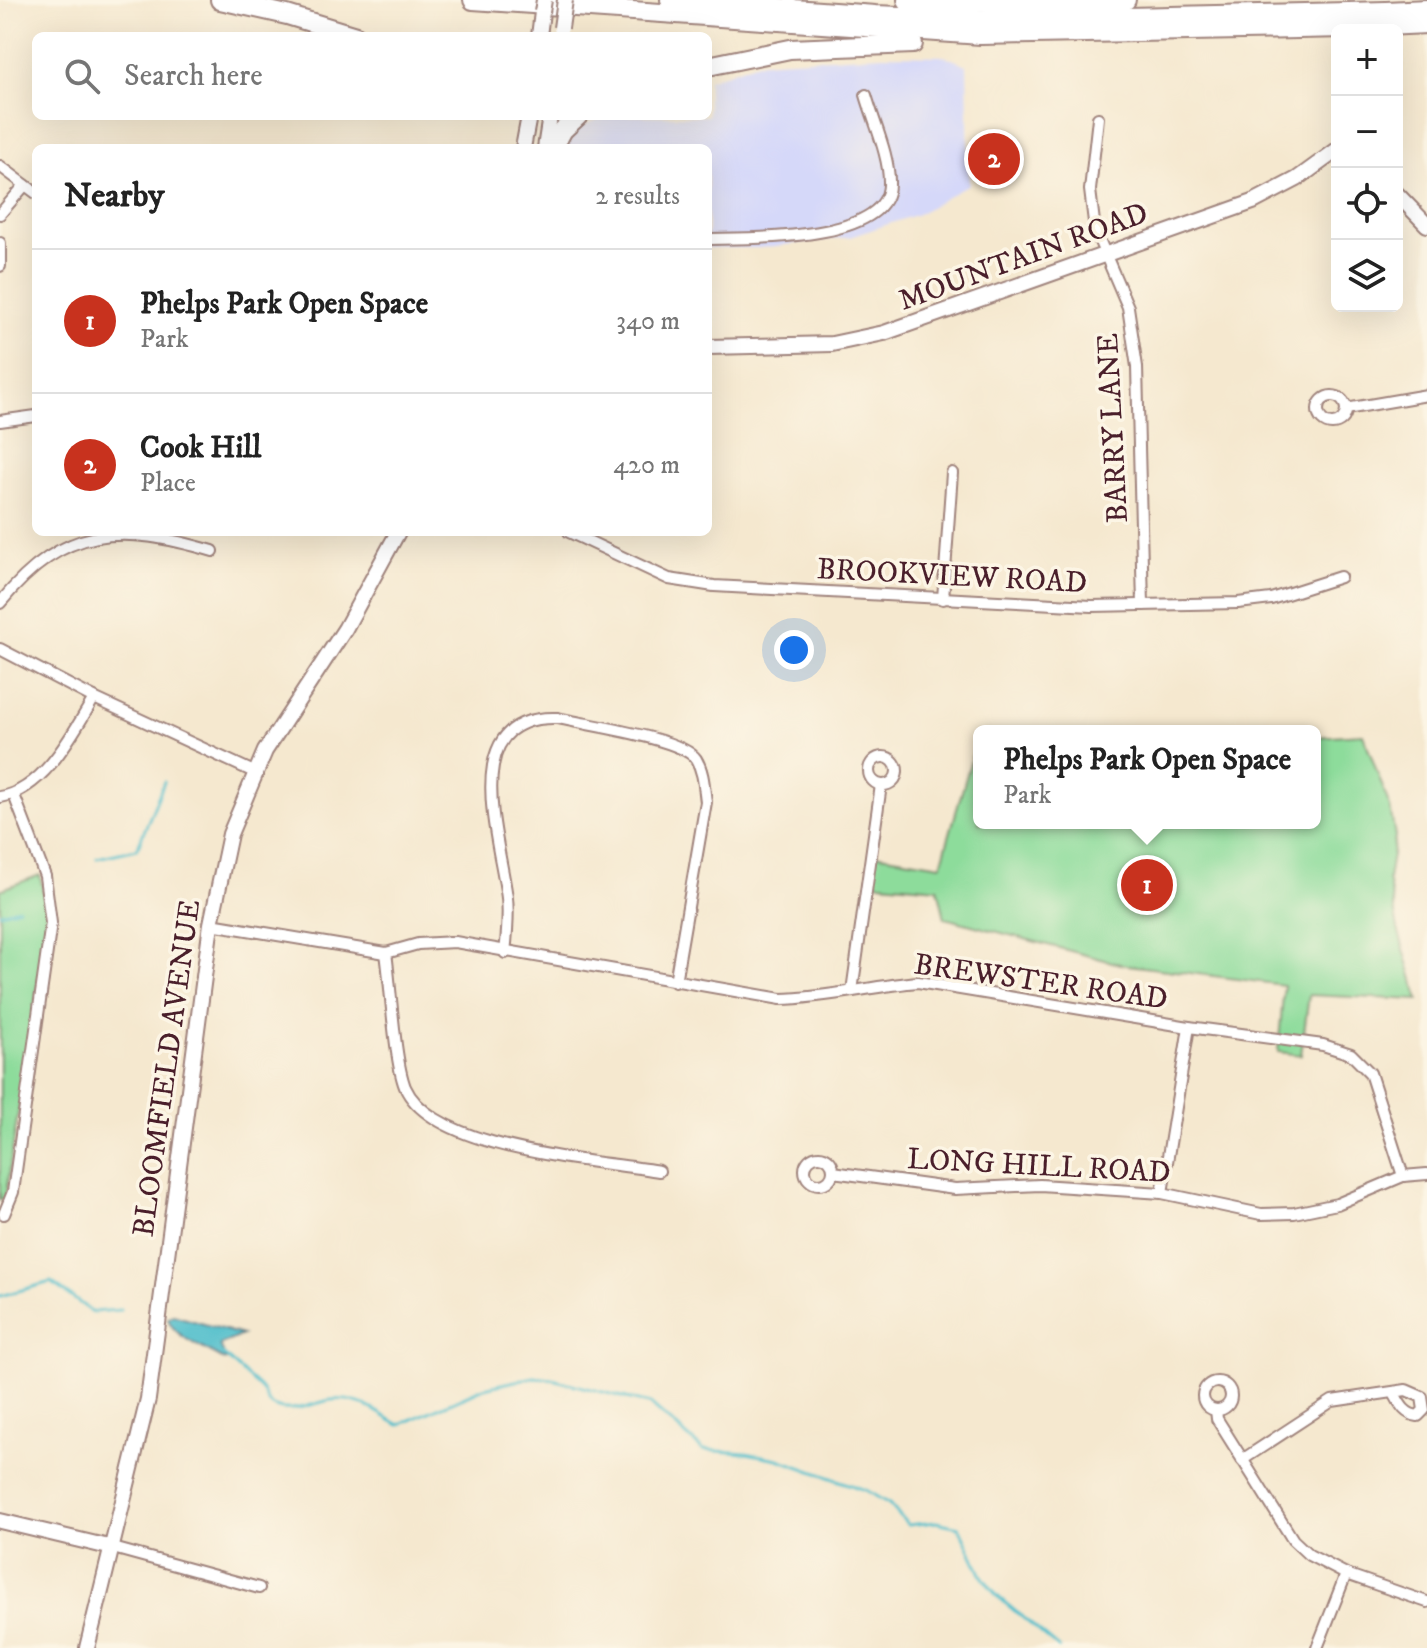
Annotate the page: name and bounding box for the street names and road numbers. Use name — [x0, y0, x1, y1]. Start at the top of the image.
street label: MOUNTAIN ROAD — [894, 195, 1153, 320]
street label: BARRY LANE — [1090, 332, 1137, 524]
street label: BROOKVIEW ROAD — [816, 551, 1088, 602]
street label: BLOOMFIELD AVENUE — [126, 897, 209, 1239]
street label: BREWSTER ROAD — [912, 946, 1170, 1019]
street label: LONG HILL ROAD — [906, 1141, 1172, 1192]

